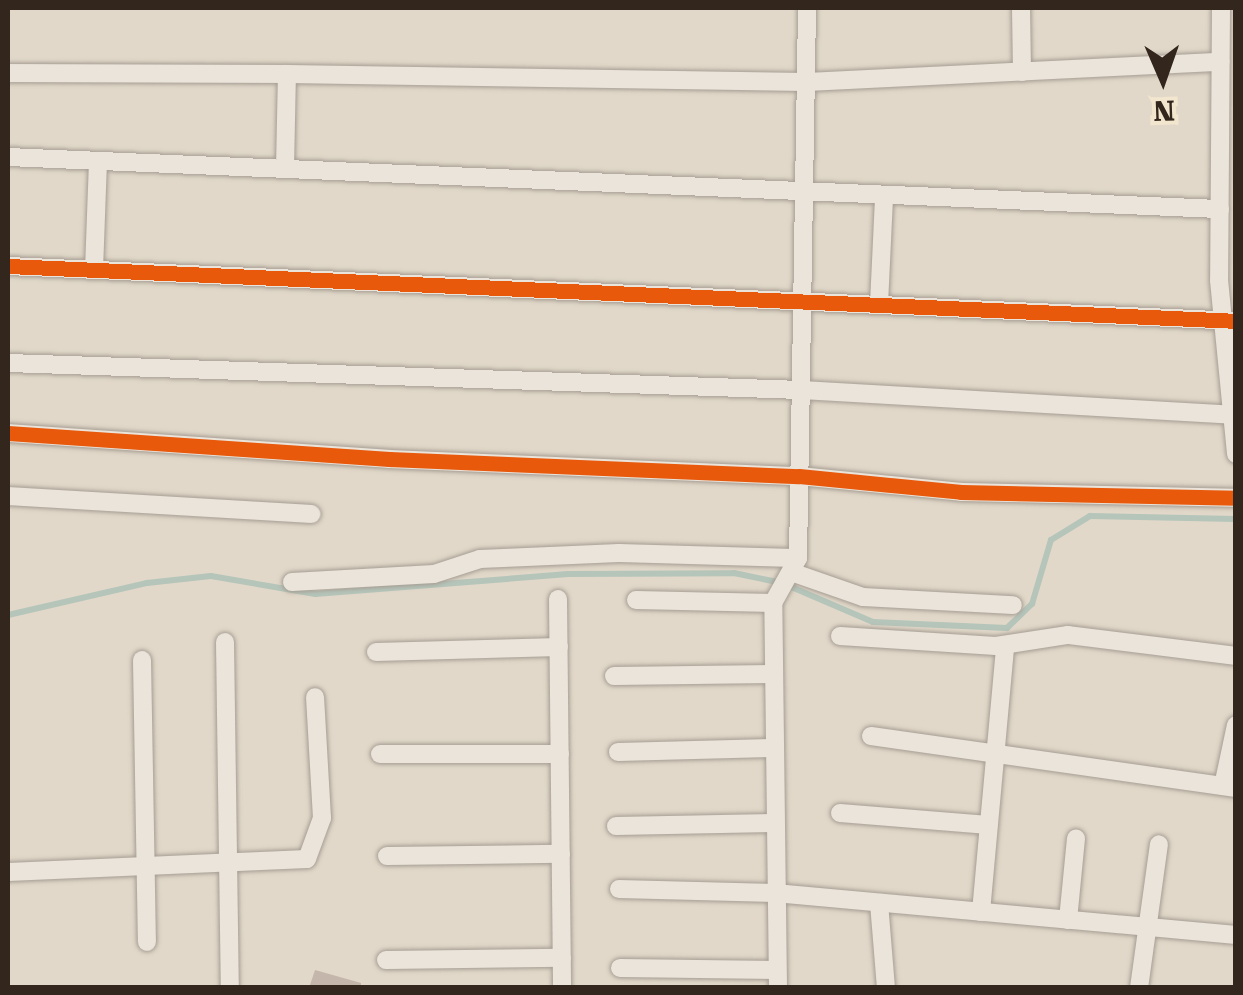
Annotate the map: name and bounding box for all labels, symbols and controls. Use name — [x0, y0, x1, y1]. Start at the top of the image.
north arrow — [1113, 30, 1213, 130]
text: N — [1153, 94, 1175, 127]

